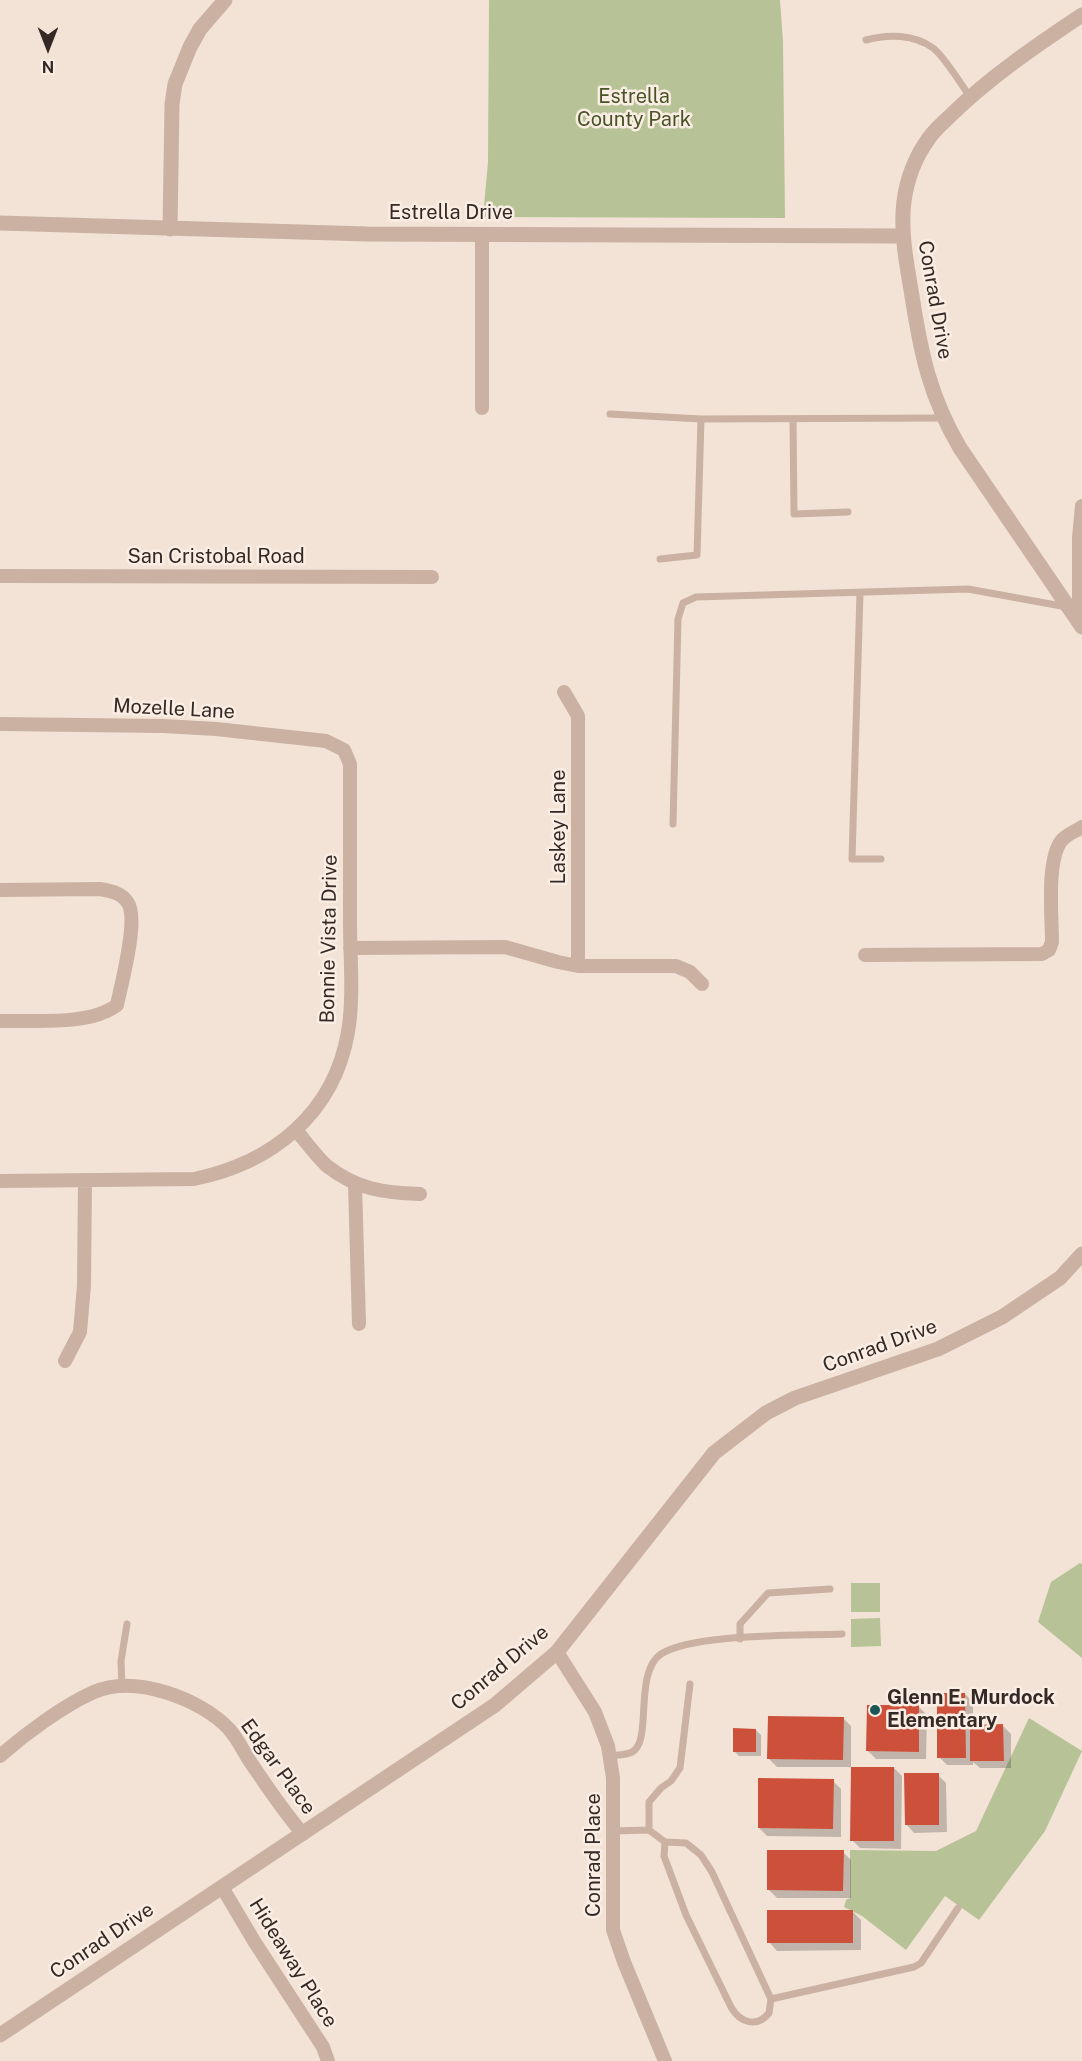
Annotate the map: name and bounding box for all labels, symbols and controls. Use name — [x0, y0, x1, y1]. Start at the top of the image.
north arrow — [18, 18, 78, 78]
text: N — [42, 57, 54, 76]
park label: Estrella County Park — [577, 85, 691, 132]
street label: Estrella Drive — [389, 201, 513, 225]
street label: Conrad Drive — [913, 239, 957, 361]
street label: San Cristobal Road — [127, 545, 305, 569]
street label: Mozelle Lane — [112, 694, 236, 724]
street label: Laskey Lane — [547, 770, 571, 884]
street label: Bonnie Vista Drive — [316, 854, 342, 1024]
street label: Conrad Drive — [820, 1314, 940, 1378]
street label: Conrad Drive — [446, 1620, 554, 1716]
place label: Glenn E. Murdock Elementary — [887, 1686, 1055, 1733]
marker: Glenn E. Murdock Elementary — [868, 1703, 882, 1717]
street label: Edgar Place — [235, 1715, 321, 1819]
street label: Conrad Place — [582, 1793, 606, 1917]
street label: Hideaway Place — [244, 1894, 342, 2032]
street label: Conrad Drive — [46, 1898, 158, 1984]

